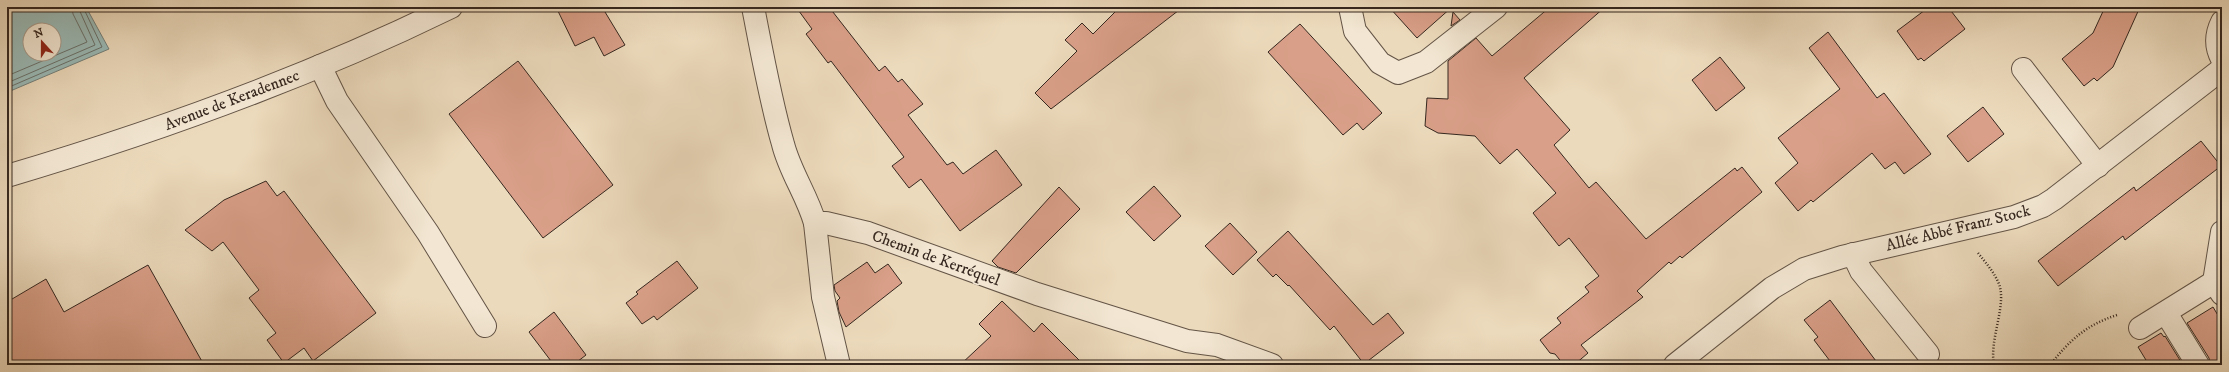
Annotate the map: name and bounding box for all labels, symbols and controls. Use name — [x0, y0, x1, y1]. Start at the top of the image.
north arrow — [22, 22, 62, 62]
text: N — [32, 25, 45, 42]
street label: Avenue de Keradennec — [162, 65, 302, 135]
street label: Allée Abbé Franz Stock — [1884, 200, 2032, 256]
street label: Chemin de Kerréquel — [869, 226, 1003, 291]

